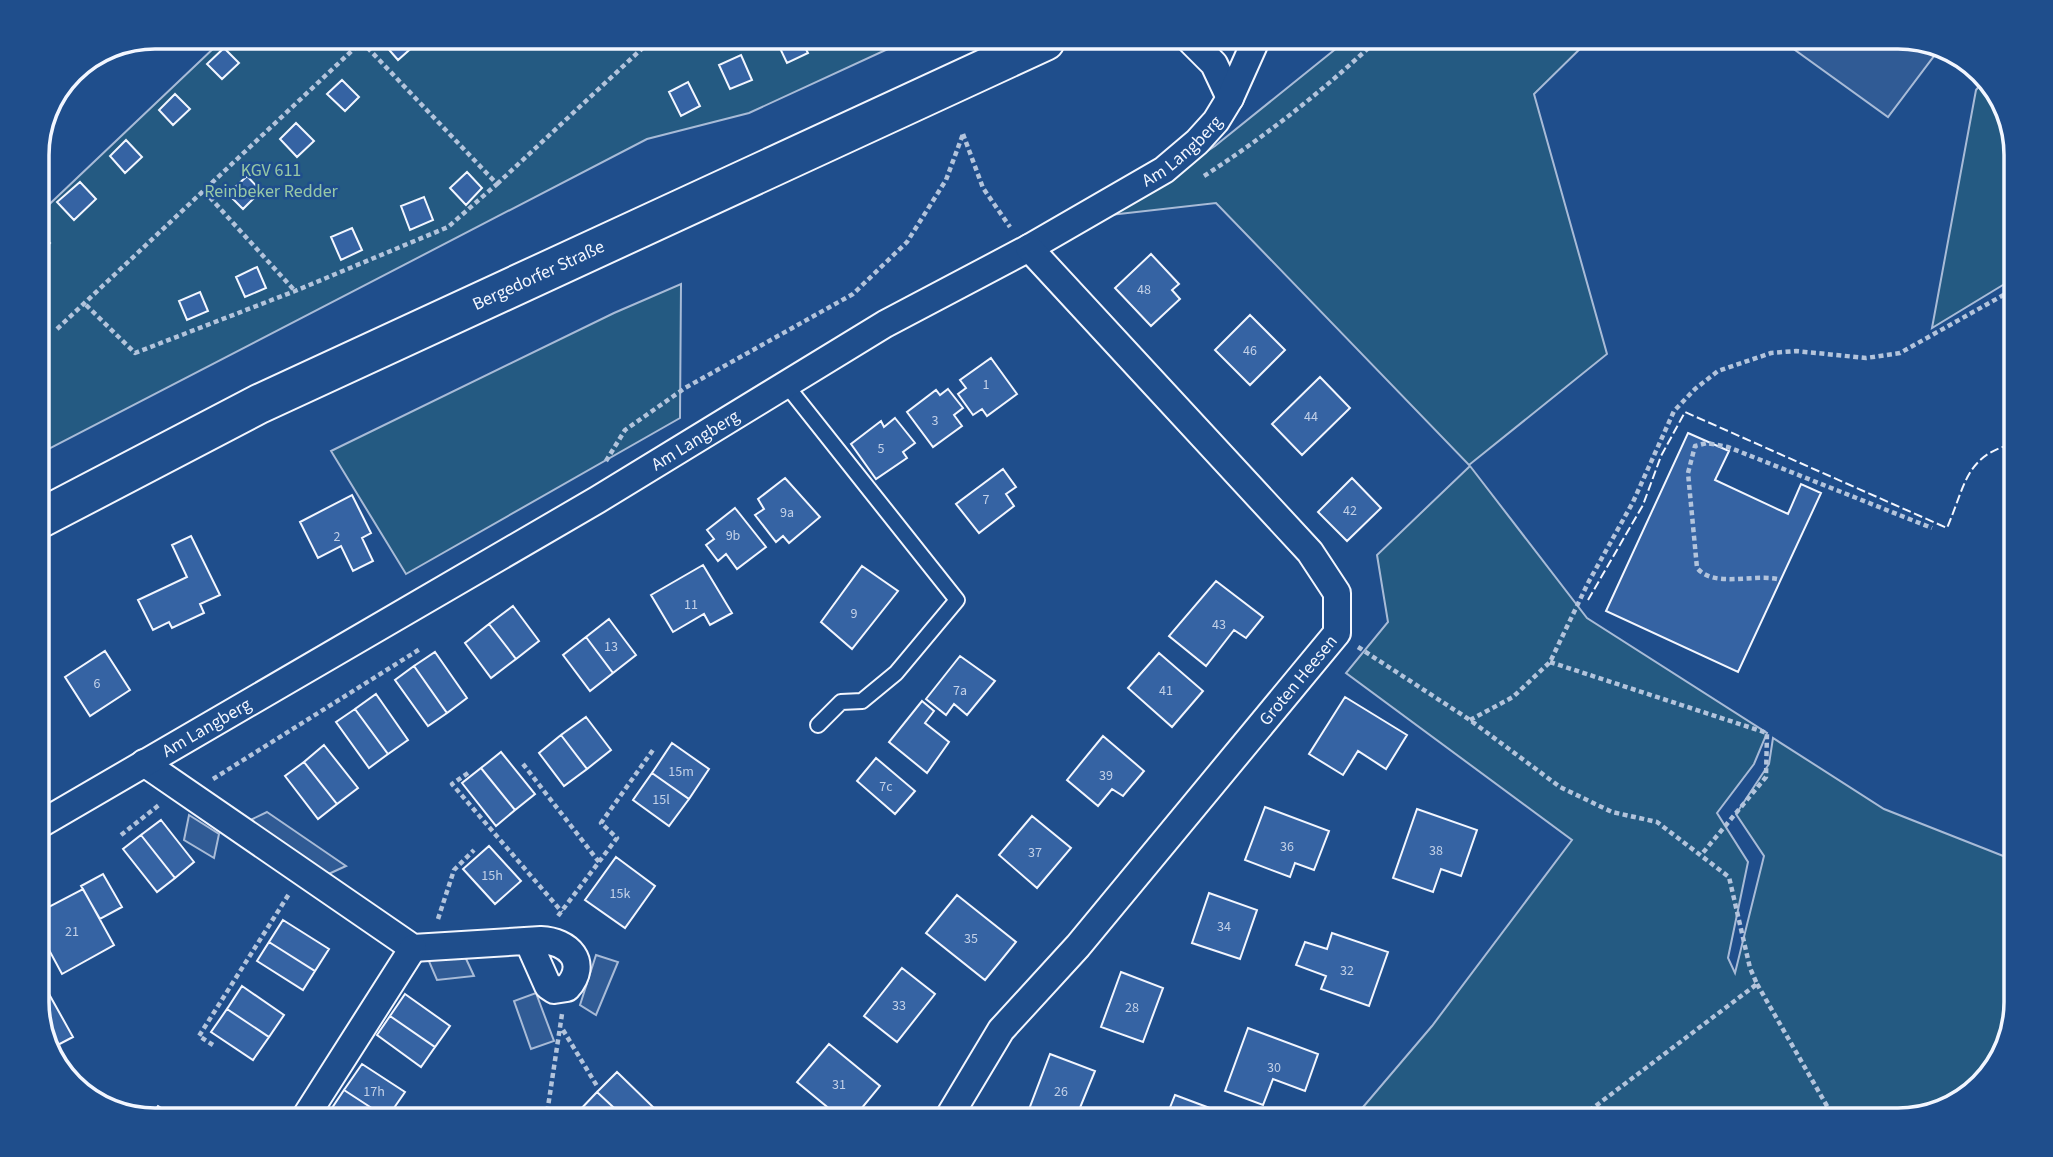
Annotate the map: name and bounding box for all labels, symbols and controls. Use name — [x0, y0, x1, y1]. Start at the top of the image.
street label: Am Langberg — [1137, 110, 1228, 193]
park label: KGV 611 Reinbeker Redder — [204, 158, 339, 204]
street label: Bergedorfer Straße — [468, 234, 608, 317]
house number: 48 — [1137, 280, 1151, 300]
house number: 46 — [1243, 341, 1257, 361]
house number: 1 — [983, 375, 990, 395]
street label: Am Langberg — [647, 404, 744, 477]
house number: 44 — [1304, 407, 1318, 427]
house number: 3 — [932, 411, 939, 431]
house number: 5 — [878, 439, 885, 459]
house number: 7 — [983, 490, 990, 510]
house number: 42 — [1343, 501, 1357, 521]
house number: 9a — [780, 503, 794, 523]
house number: 9b — [726, 526, 741, 546]
house number: 2 — [334, 527, 341, 547]
house number: 11 — [684, 595, 698, 615]
house number: 9 — [851, 604, 858, 624]
house number: 43 — [1212, 615, 1226, 635]
street label: Groten Heesen — [1253, 630, 1343, 731]
house number: 13 — [604, 637, 618, 657]
house number: 6 — [94, 674, 101, 694]
house number: 7a — [953, 681, 967, 701]
house number: 41 — [1159, 681, 1173, 701]
street label: Am Langberg — [158, 692, 256, 764]
house number: 15m — [668, 762, 694, 782]
house number: 39 — [1099, 766, 1113, 786]
house number: 7c — [879, 777, 893, 797]
house number: 15l — [652, 790, 670, 810]
house number: 36 — [1280, 837, 1294, 857]
house number: 38 — [1429, 841, 1443, 861]
house number: 37 — [1028, 843, 1042, 863]
house number: 15h — [481, 866, 503, 886]
house number: 15k — [610, 884, 630, 904]
house number: 34 — [1217, 917, 1231, 937]
house number: 21 — [65, 922, 79, 942]
house number: 35 — [964, 929, 978, 949]
house number: 32 — [1340, 961, 1354, 981]
house number: 33 — [892, 996, 906, 1016]
house number: 28 — [1125, 998, 1139, 1018]
house number: 30 — [1267, 1058, 1281, 1078]
house number: 31 — [832, 1075, 846, 1095]
house number: 17h — [363, 1082, 385, 1102]
house number: 26 — [1054, 1082, 1068, 1102]

